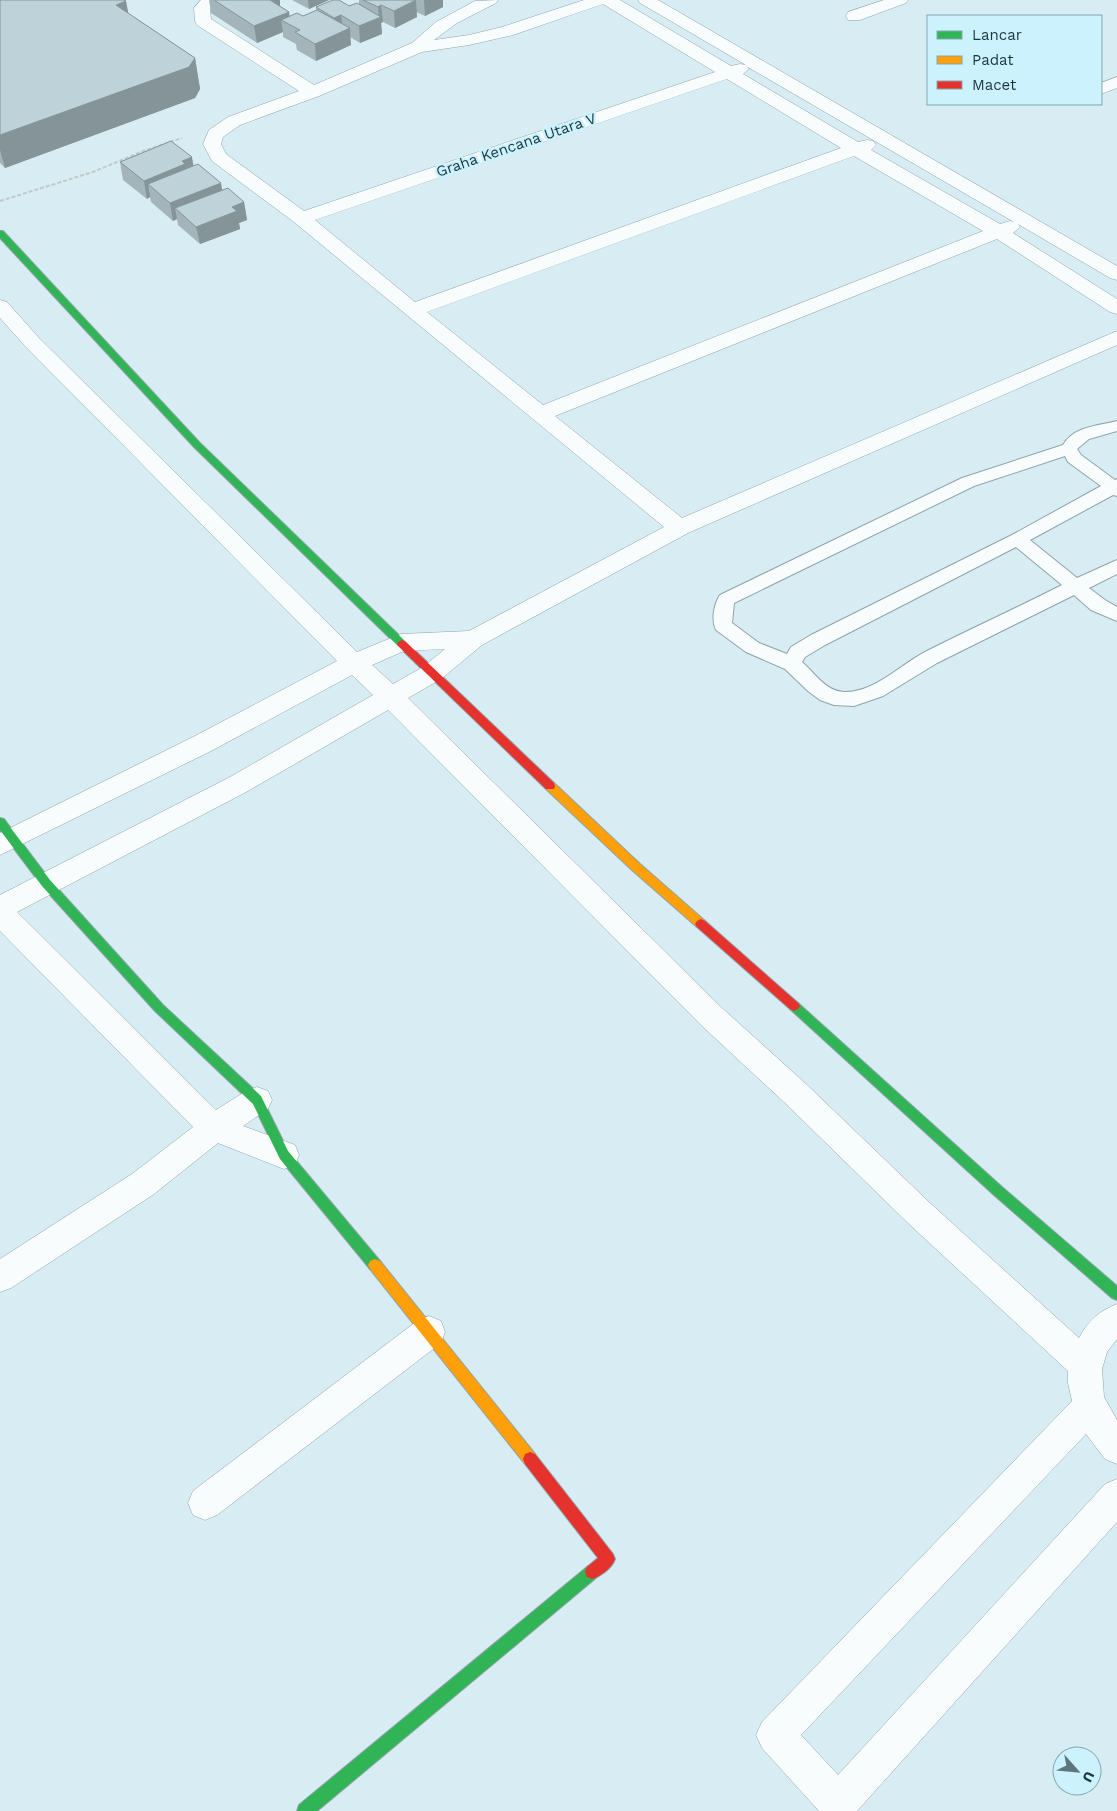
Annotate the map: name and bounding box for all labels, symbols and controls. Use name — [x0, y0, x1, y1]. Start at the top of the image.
legend — [927, 15, 1102, 105]
text: Lancar — [972, 26, 1022, 44]
text: Padat — [972, 51, 1014, 69]
text: Macet — [972, 76, 1017, 94]
street label: Graha Kencana Utara V — [434, 109, 599, 181]
north arrow — [1052, 1746, 1102, 1796]
text: U — [1079, 1769, 1098, 1785]

